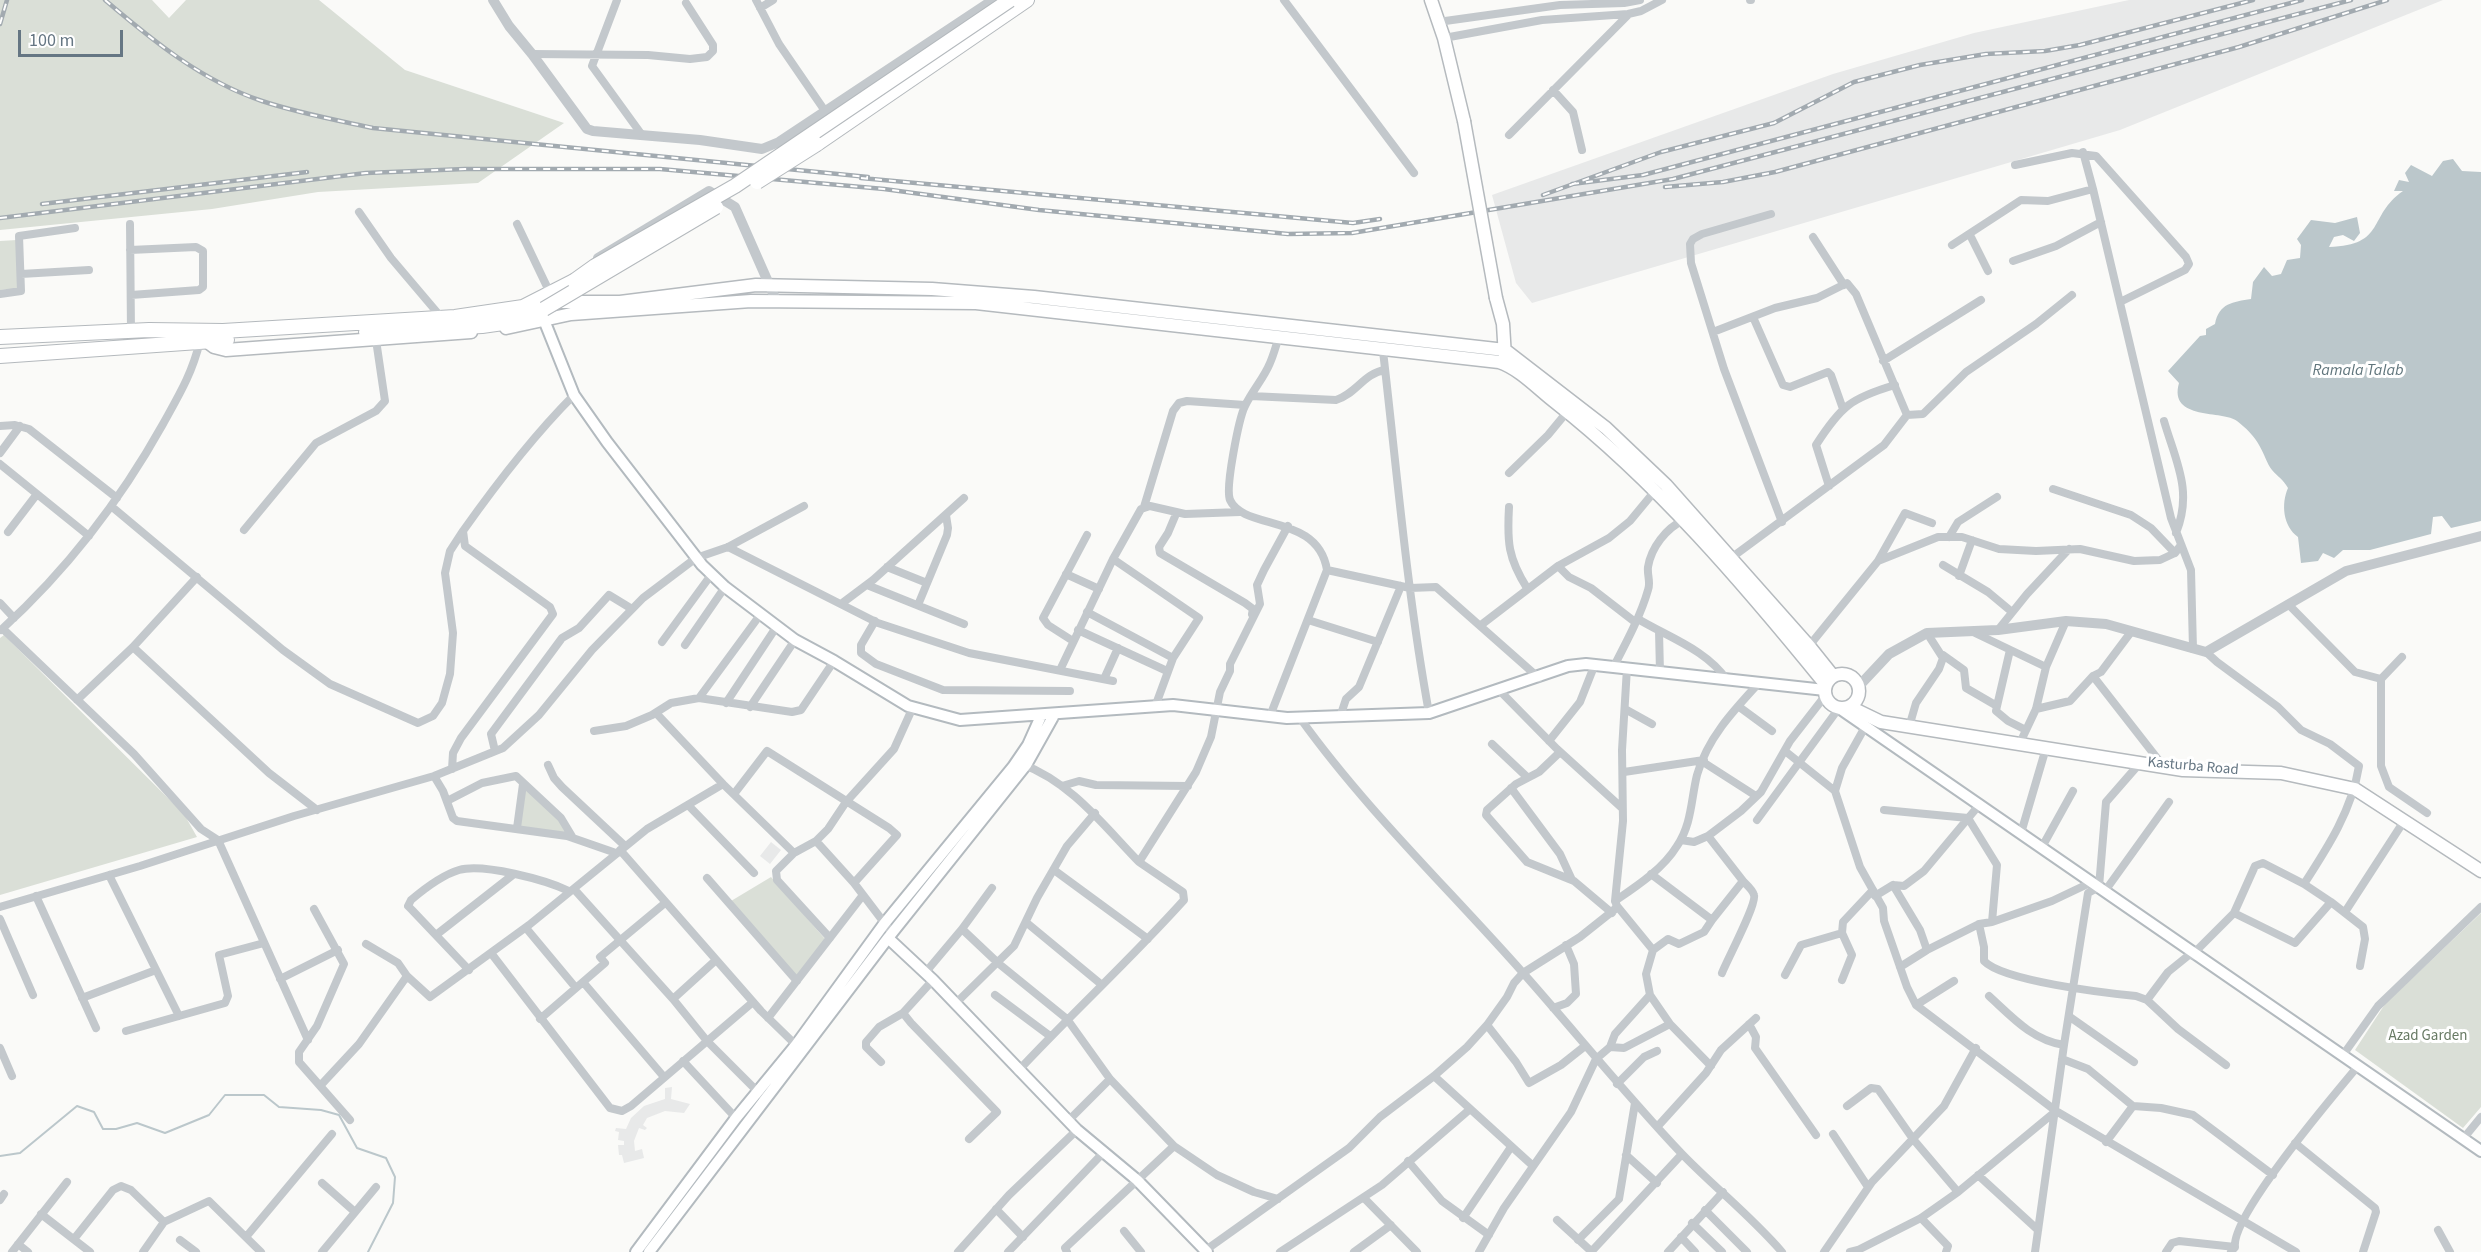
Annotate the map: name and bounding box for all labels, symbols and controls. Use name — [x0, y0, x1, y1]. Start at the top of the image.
scale bar — [21, 18, 126, 56]
text: 100 m — [29, 28, 74, 53]
water label: Ramala Talab — [2312, 361, 2404, 381]
street label: Kasturba Road — [2147, 754, 2239, 780]
park label: Azad Garden — [2389, 1028, 2467, 1046]

